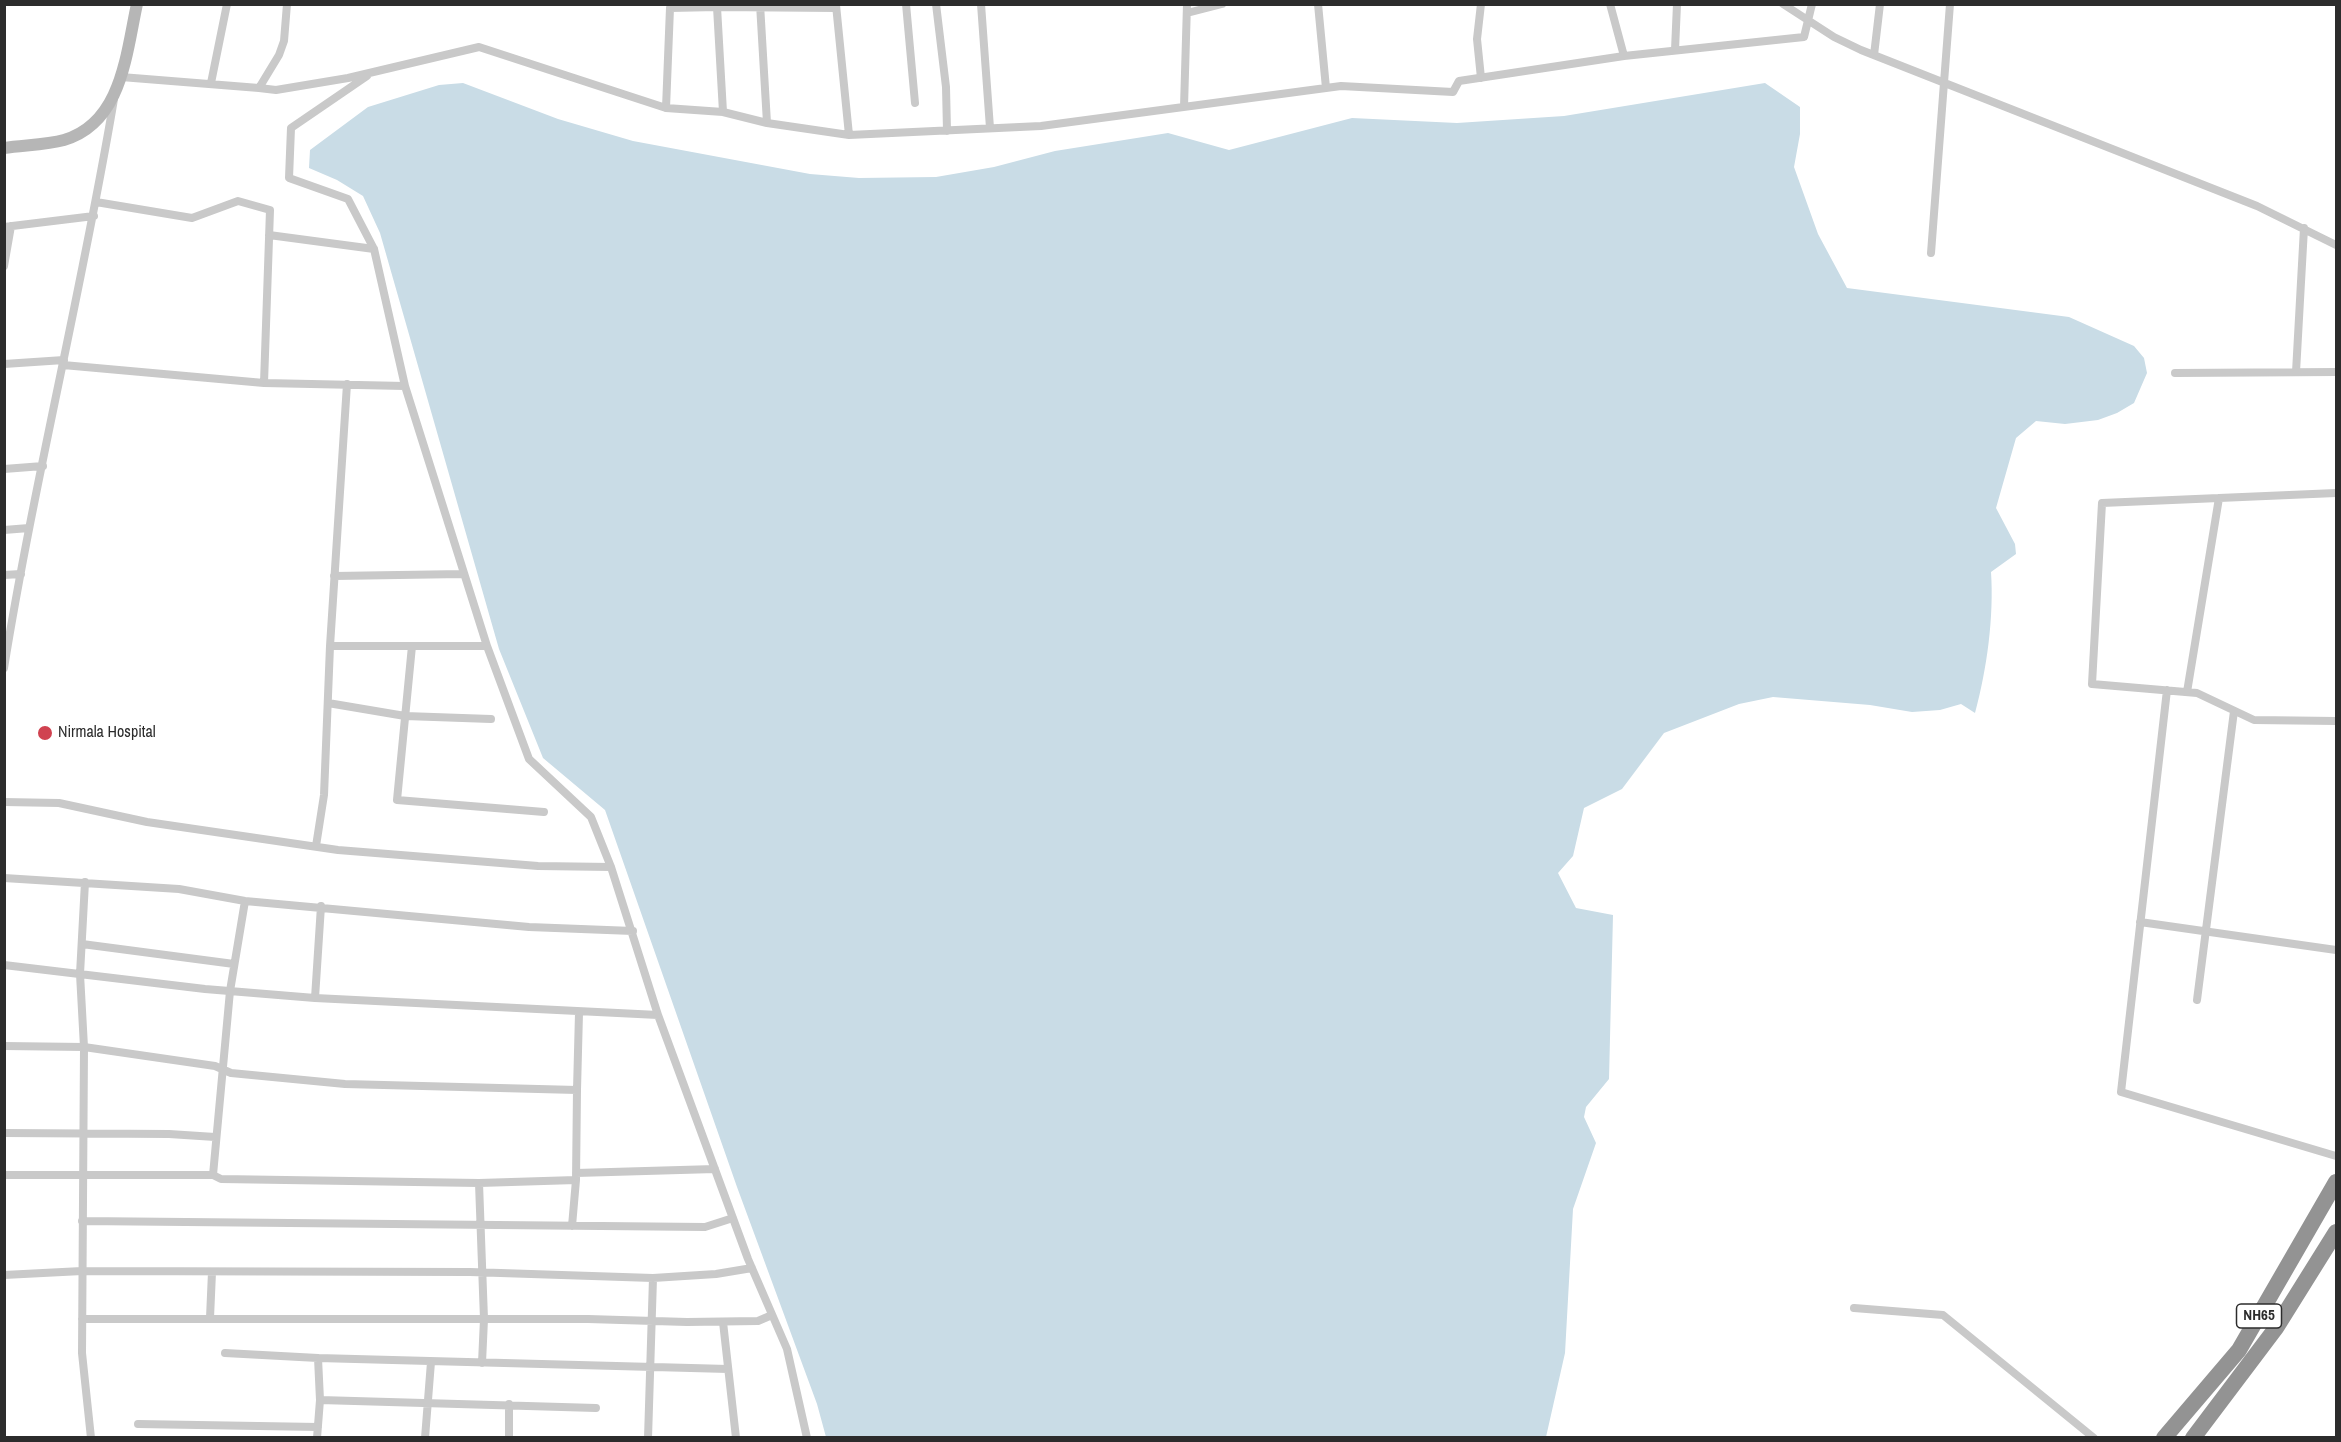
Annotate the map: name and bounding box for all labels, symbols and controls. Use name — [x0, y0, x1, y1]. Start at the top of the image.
place label: Nirmala Hospital — [58, 723, 156, 743]
marker: Nirmala Hospital — [36, 724, 54, 742]
road number: NH65 — [2236, 1304, 2282, 1328]

